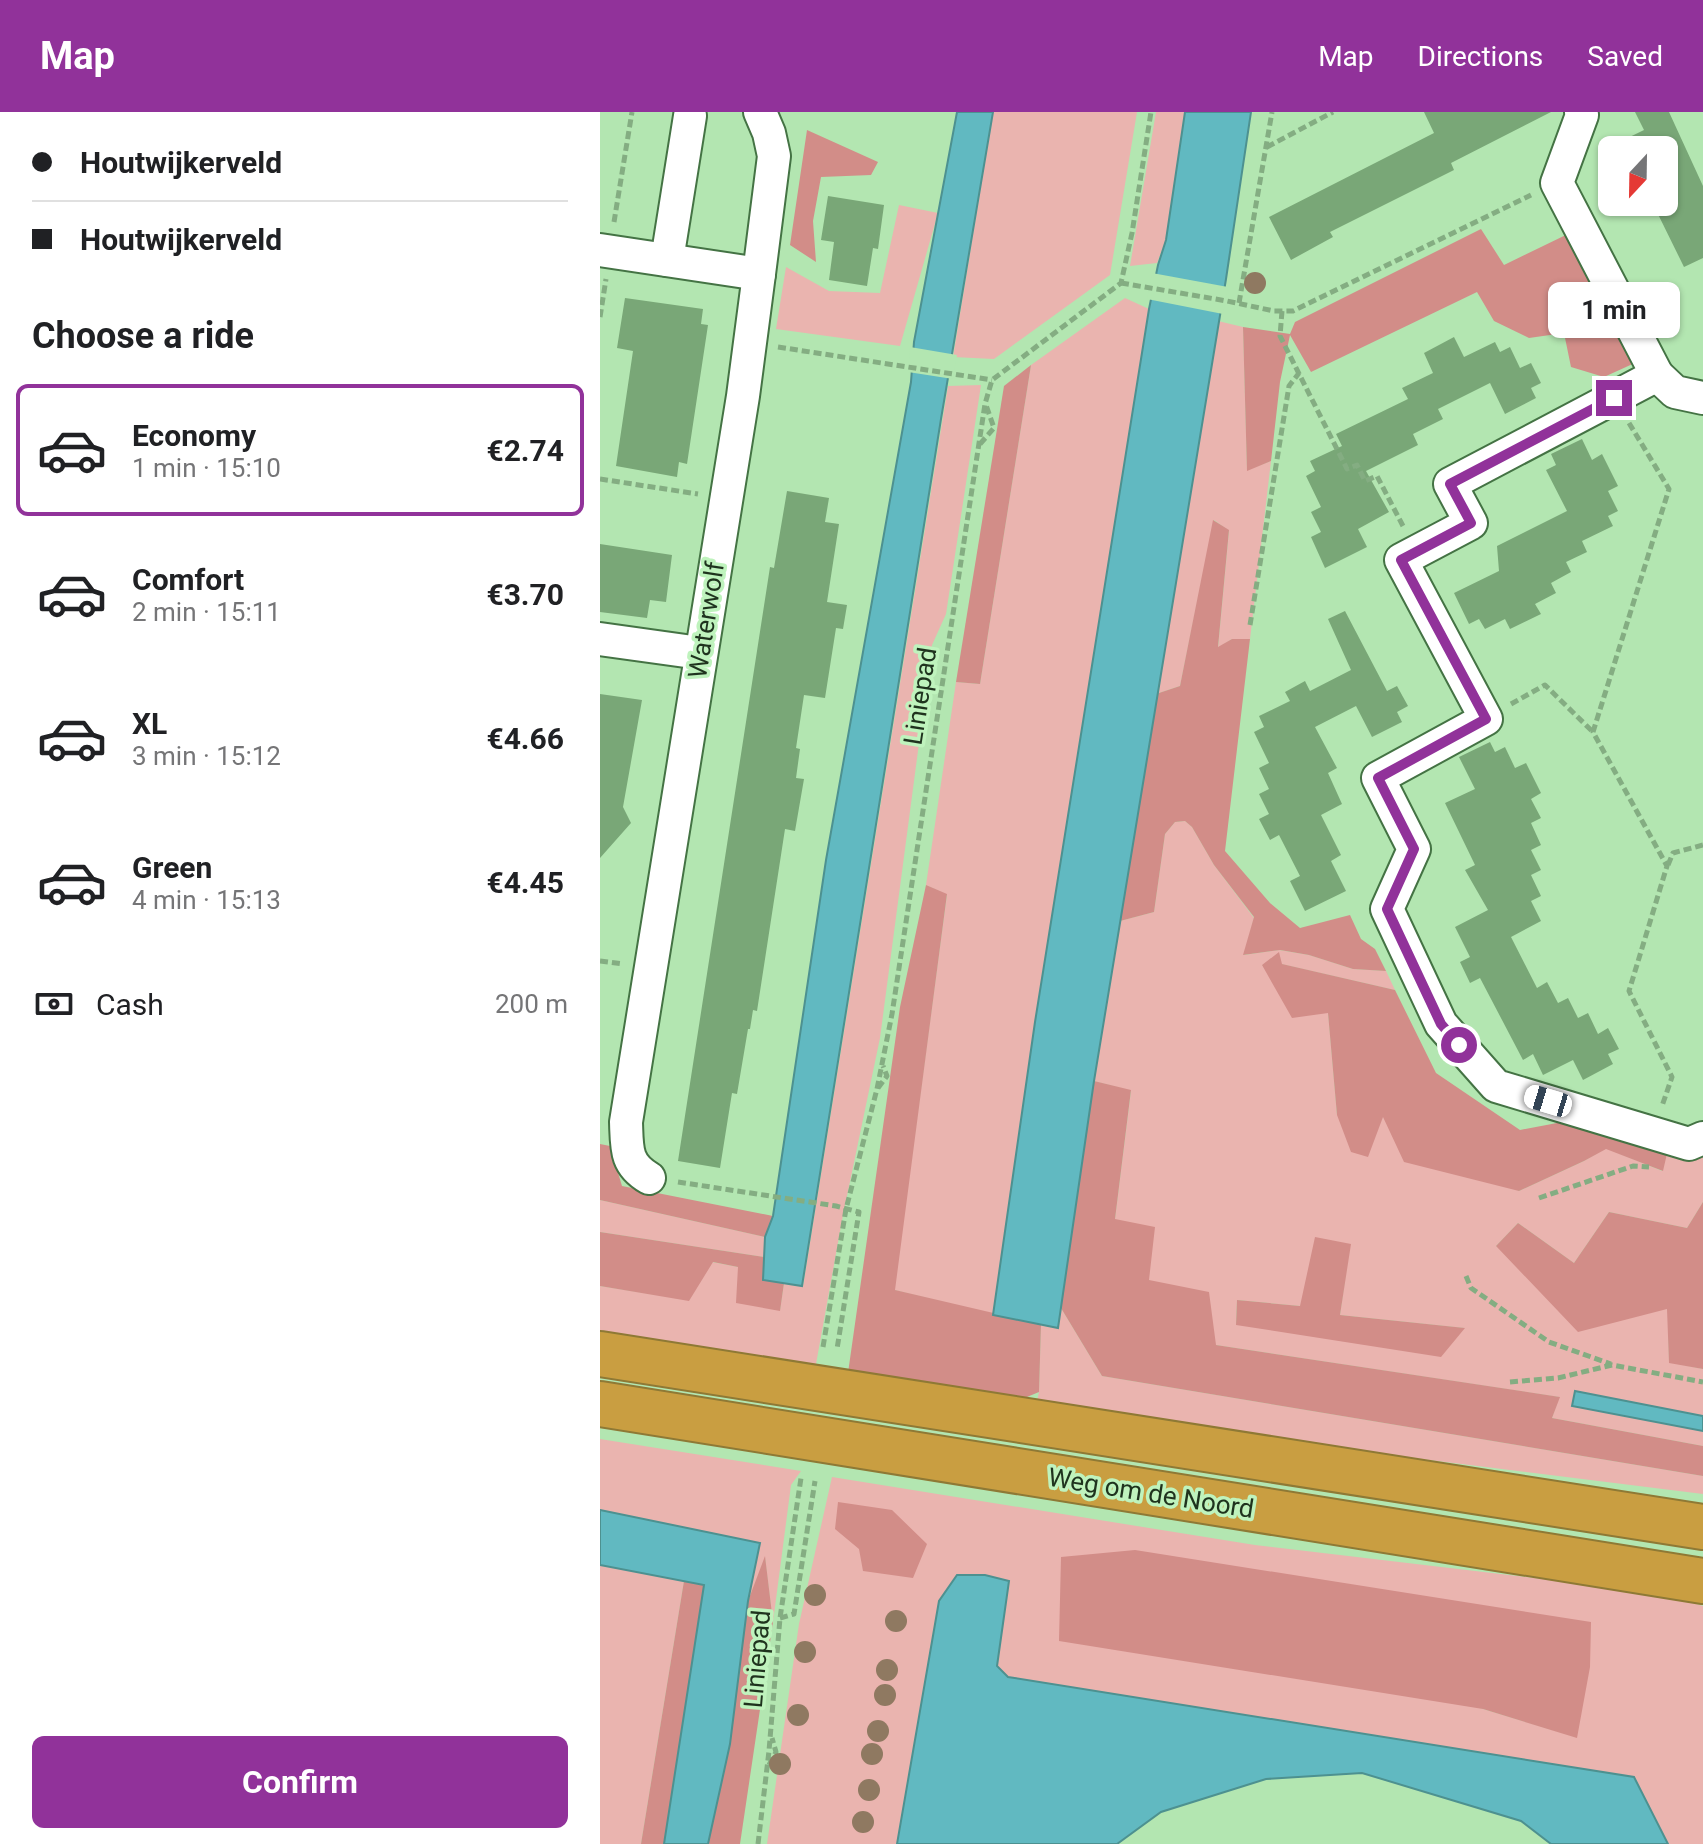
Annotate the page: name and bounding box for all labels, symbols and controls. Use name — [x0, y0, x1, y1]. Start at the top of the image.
text: Map — [40, 34, 115, 78]
text: Map — [1318, 40, 1374, 73]
text: Directions — [1418, 40, 1543, 73]
text: Saved — [1587, 40, 1663, 73]
north arrow — [1598, 136, 1678, 216]
map controls — [1598, 136, 1678, 216]
text: Houtwijkerveld — [80, 145, 282, 180]
text: Houtwijkerveld — [80, 222, 282, 257]
callout: 1 min — [1548, 282, 1680, 338]
text: 1 min — [1581, 295, 1647, 325]
text: Choose a ride — [32, 315, 254, 357]
route end — [1596, 380, 1632, 416]
icon: car — [36, 414, 108, 486]
text: Economy — [132, 418, 256, 453]
text: €2.74 — [486, 433, 564, 468]
text: 1 min · 15:10 — [132, 453, 281, 483]
icon: car — [36, 558, 108, 630]
street label: Waterwolf — [682, 559, 730, 681]
text: Comfort — [132, 562, 244, 597]
text: €3.70 — [486, 577, 564, 612]
text: 2 min · 15:11 — [132, 597, 281, 627]
street label: Liniepad — [898, 645, 942, 747]
icon: car — [36, 702, 108, 774]
text: XL — [132, 706, 167, 741]
text: €4.66 — [486, 721, 564, 756]
text: 3 min · 15:12 — [132, 741, 281, 771]
icon: car — [36, 846, 108, 918]
text: Green — [132, 850, 212, 885]
text: €4.45 — [486, 865, 564, 900]
text: 4 min · 15:13 — [132, 885, 281, 915]
icon: cash — [32, 982, 76, 1026]
text: Cash — [96, 987, 164, 1022]
text: 200 m — [495, 989, 568, 1019]
route start — [1441, 1027, 1477, 1063]
car — [1522, 1083, 1574, 1119]
street label: Weg om de Noord — [1046, 1462, 1256, 1524]
street label: Liniepad — [738, 1609, 776, 1709]
button: Confirm — [32, 1736, 568, 1828]

